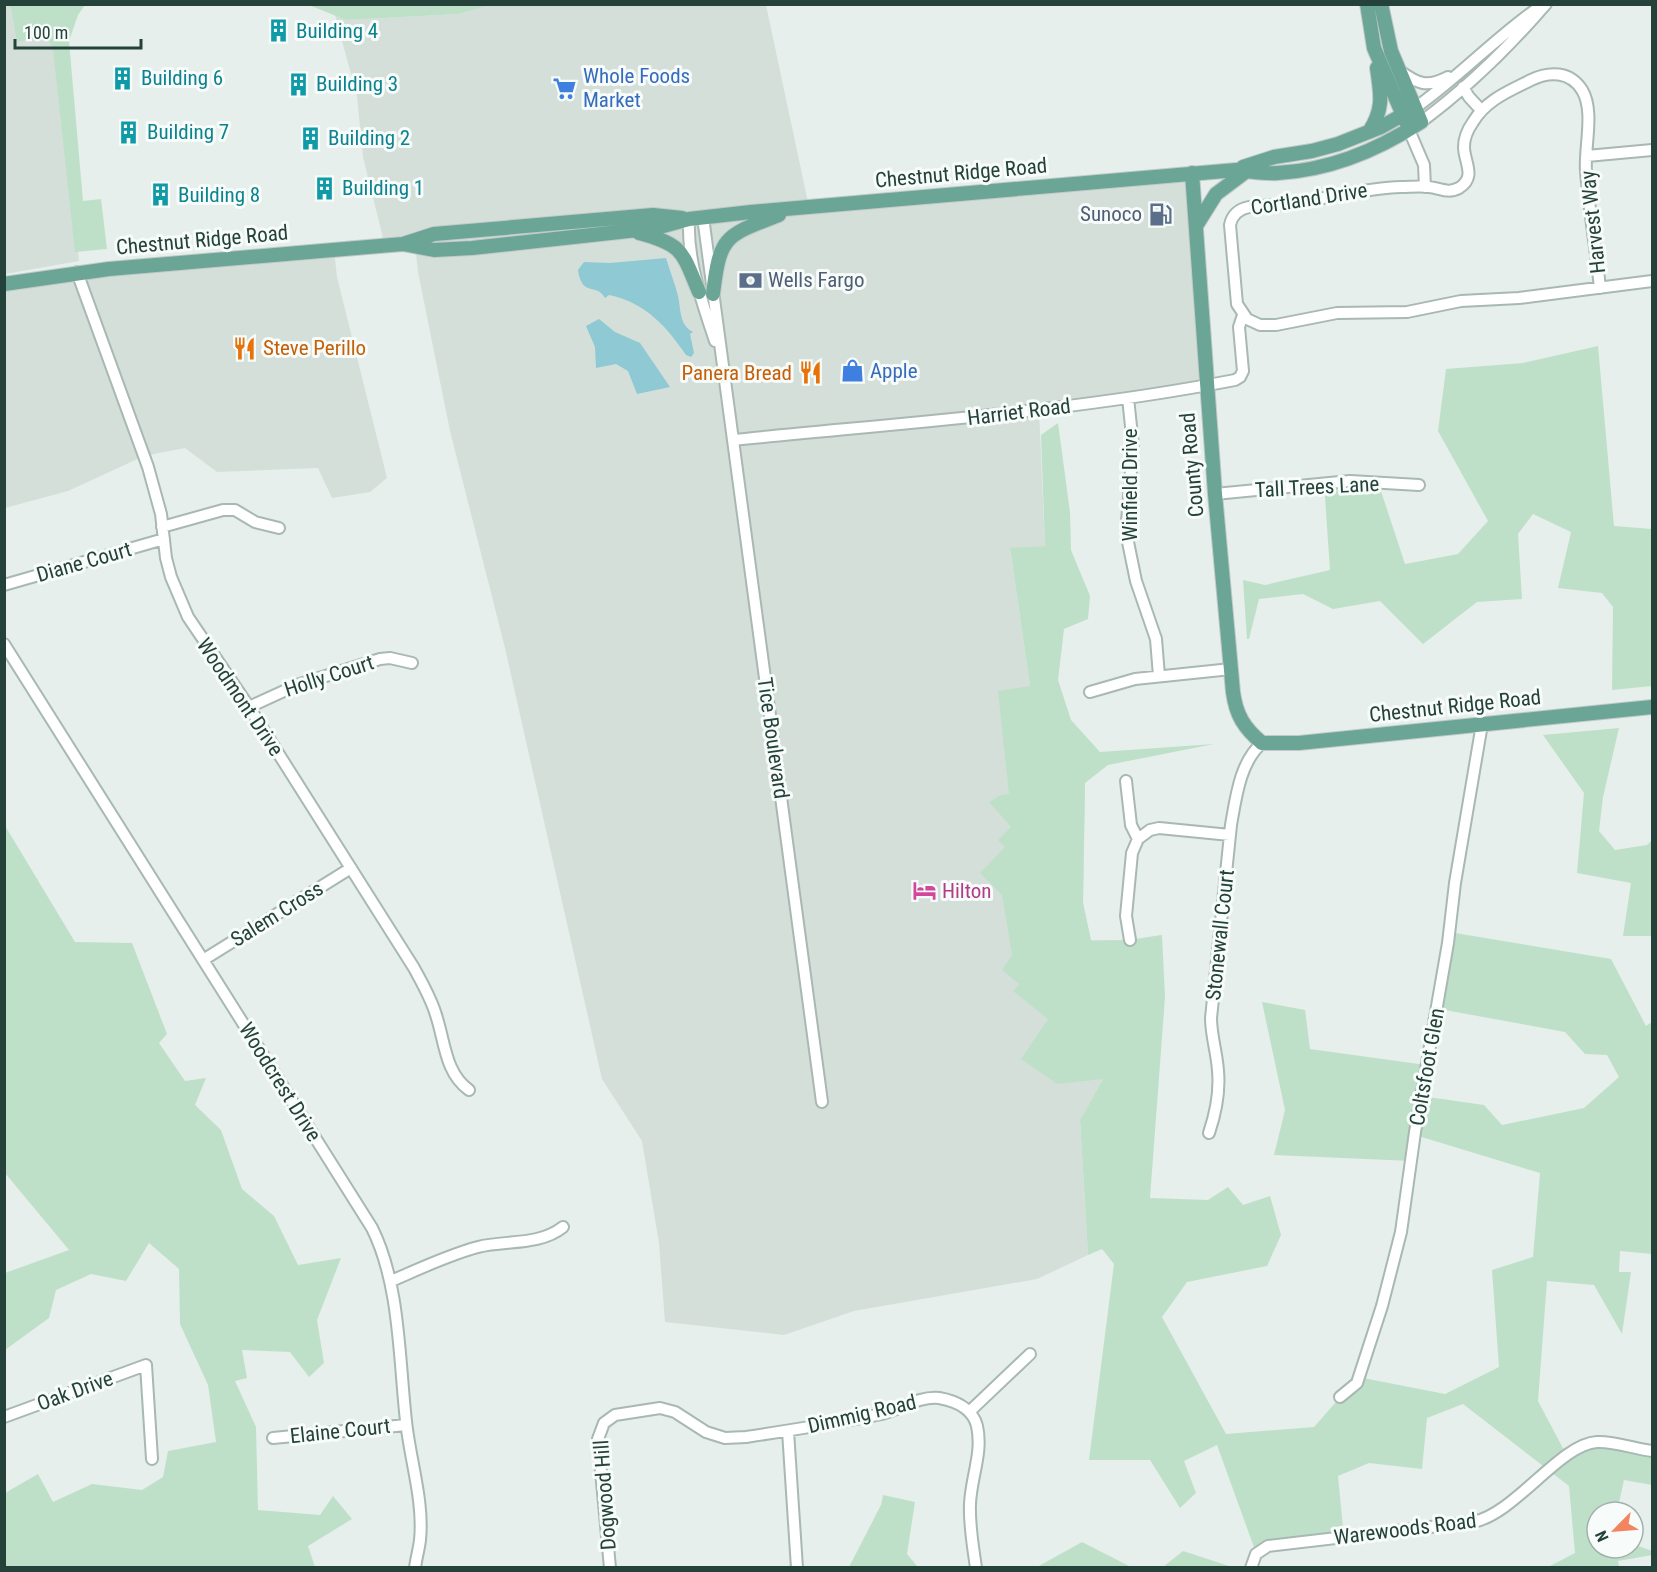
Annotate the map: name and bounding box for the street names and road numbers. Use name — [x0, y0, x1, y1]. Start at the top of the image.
street label: Chestnut Ridge Road — [874, 154, 1048, 192]
street label: Harvest Way — [1576, 169, 1610, 275]
street label: Cortland Drive — [1249, 178, 1369, 220]
street label: Chestnut Ridge Road — [115, 221, 289, 259]
street label: Harriet Road — [966, 394, 1072, 430]
street label: County Road — [1175, 412, 1209, 518]
street label: Winfield Drive — [1118, 428, 1142, 542]
street label: Tall Trees Lane — [1254, 472, 1380, 502]
street label: Diane Court — [34, 537, 134, 587]
street label: Woodmont Drive — [192, 634, 288, 760]
street label: Holly Court — [281, 650, 377, 702]
street label: Tice Boulevard — [753, 676, 793, 800]
street label: Chestnut Ridge Road — [1368, 685, 1542, 727]
street label: Stonewall Court — [1201, 868, 1239, 1002]
street label: Salem Cross — [227, 876, 327, 952]
street label: Coltsfoot Glen — [1405, 1006, 1449, 1128]
street label: Woodcrest Drive — [234, 1018, 326, 1146]
street label: Oak Drive — [34, 1366, 116, 1416]
street label: Dimmig Road — [805, 1390, 919, 1438]
street label: Elaine Court — [289, 1414, 391, 1448]
street label: Dogwood Hill — [589, 1439, 621, 1551]
street label: Warewoods Road — [1332, 1508, 1478, 1550]

